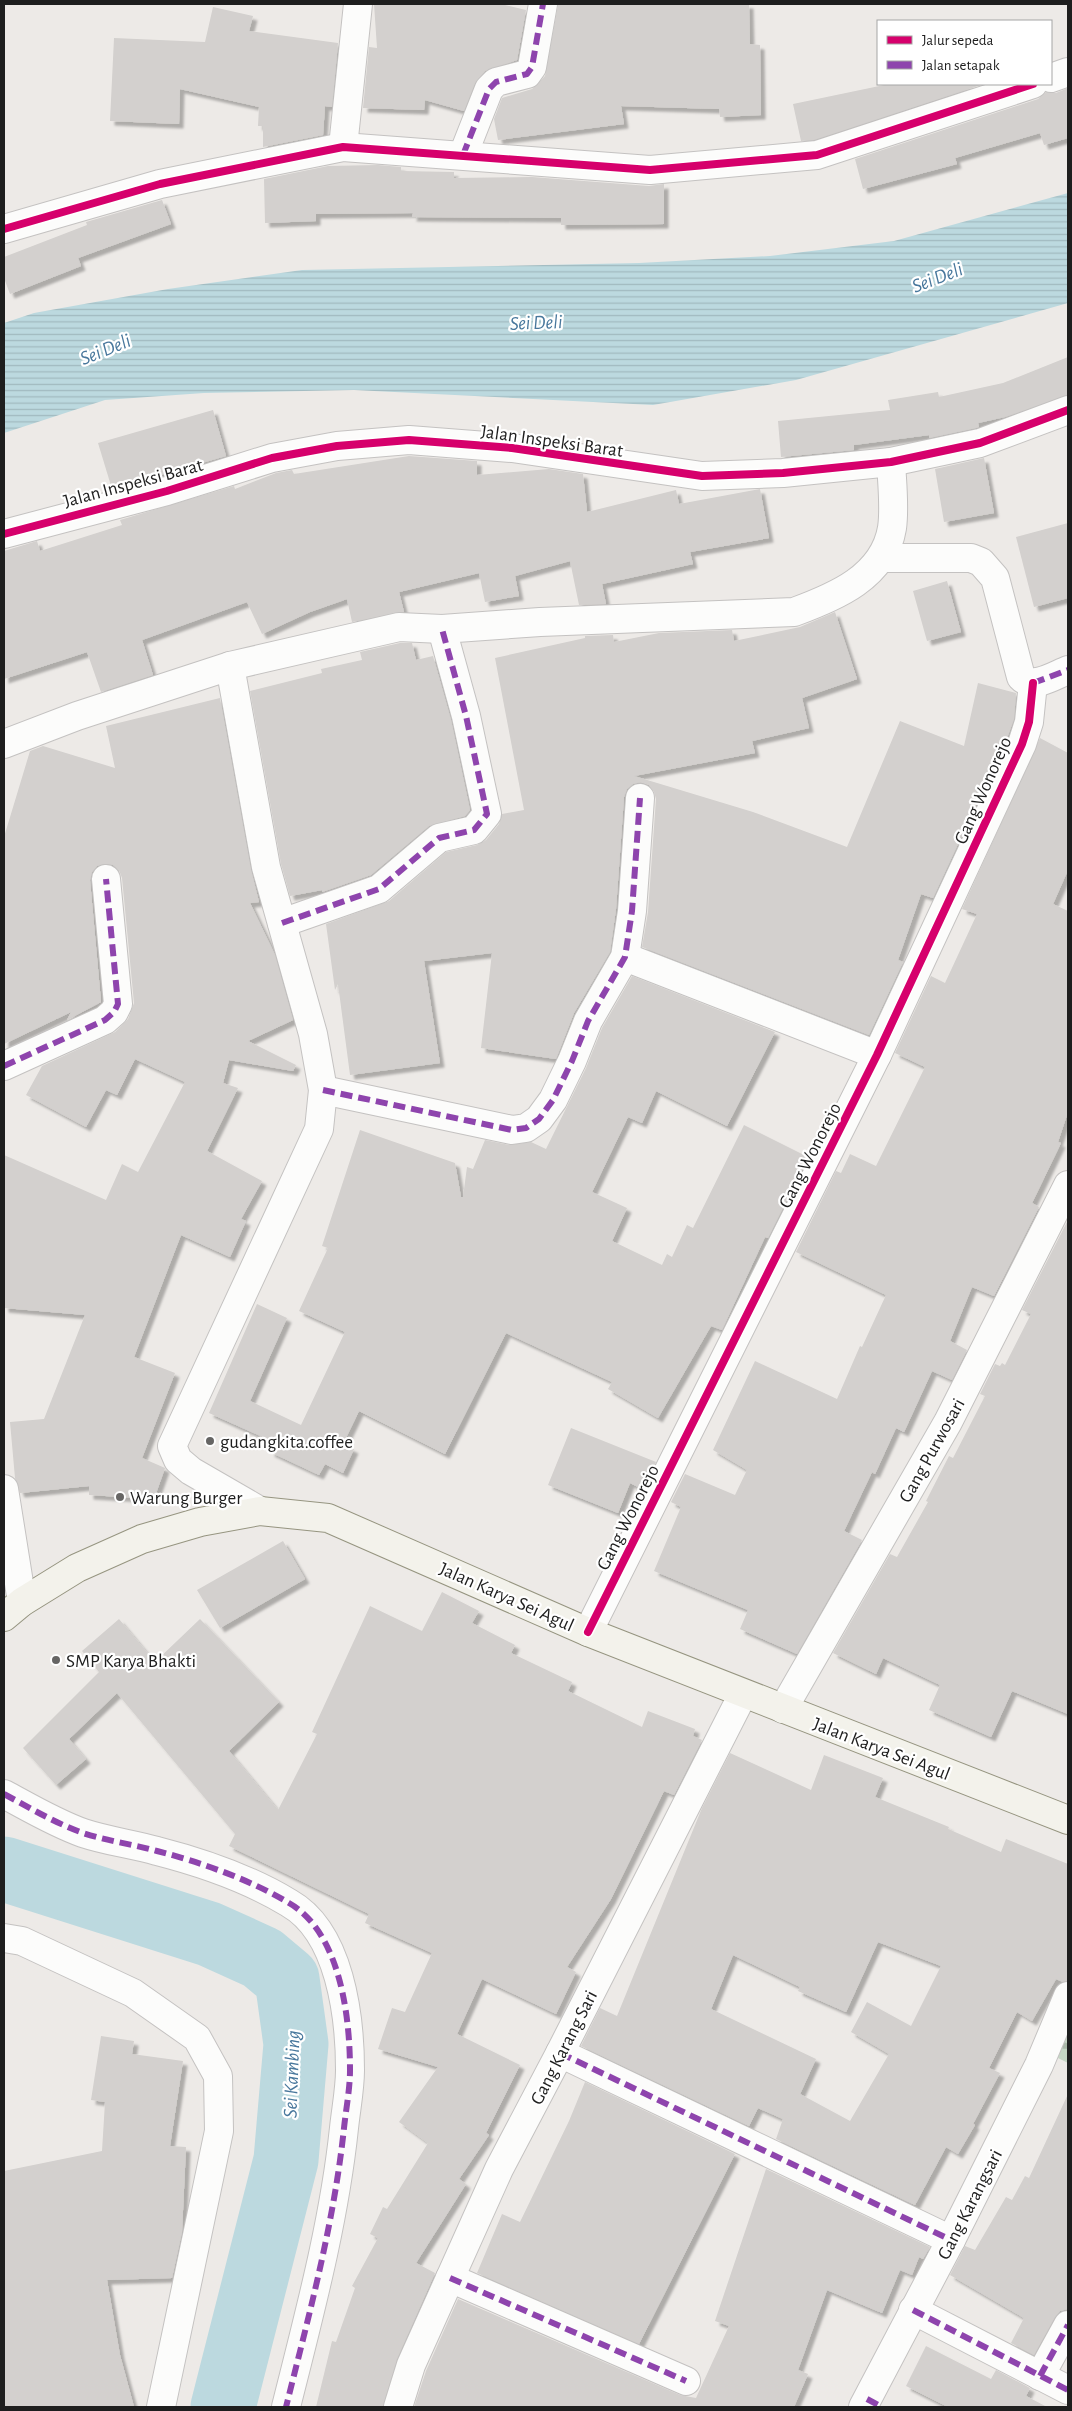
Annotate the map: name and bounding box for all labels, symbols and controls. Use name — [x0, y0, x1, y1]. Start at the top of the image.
legend — [877, 20, 1052, 85]
text: Jalur sepeda — [922, 33, 994, 48]
text: Jalan setapak — [922, 58, 1000, 73]
water label: Sei Deli — [909, 259, 966, 297]
water label: Sei Deli — [509, 312, 563, 334]
water label: Sei Deli — [77, 331, 134, 369]
street label: Jalan Inspeksi Barat — [479, 422, 624, 461]
street label: Jalan Inspeksi Barat — [62, 456, 205, 511]
street label: Gang Wonorejo — [951, 734, 1016, 847]
street label: Gang Wonorejo — [776, 1100, 845, 1211]
street label: Gang Purwosari — [896, 1396, 969, 1506]
place label: gudangkita.coffee — [220, 1433, 353, 1452]
marker: gudangkita.coffee — [204, 1435, 216, 1447]
street label: Gang Wonorejo — [594, 1462, 663, 1573]
place label: Warung Burger — [130, 1489, 242, 1508]
marker: Warung Burger — [114, 1491, 126, 1503]
street label: Jalan Karya Sei Agul — [436, 1559, 577, 1636]
place label: SMP Karya Bhakti — [66, 1652, 196, 1671]
marker: SMP Karya Bhakti — [50, 1654, 62, 1666]
street label: Jalan Karya Sei Agul — [810, 1715, 953, 1784]
street label: Gang Karang Sari — [527, 1987, 601, 2108]
water label: Sei Kambing — [280, 2030, 304, 2118]
street label: Gang Karangsari — [934, 2147, 1006, 2263]

